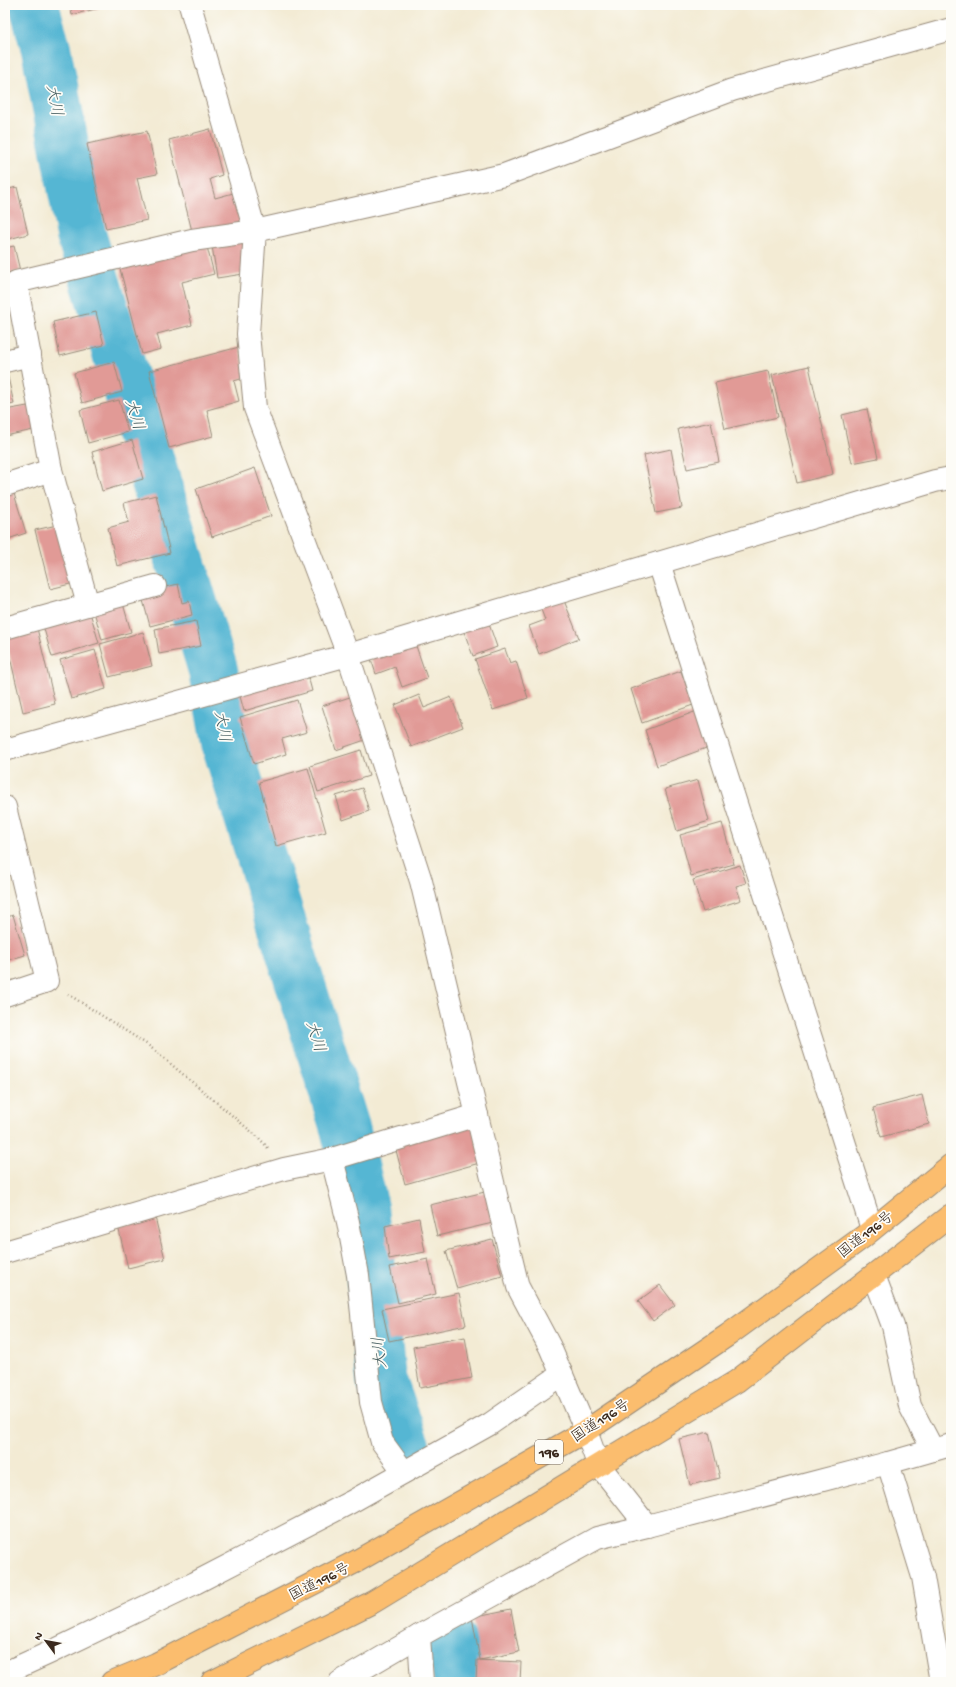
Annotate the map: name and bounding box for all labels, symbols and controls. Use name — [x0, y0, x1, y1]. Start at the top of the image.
water label: 大川 — [40, 83, 66, 118]
water label: 大川 — [119, 397, 147, 433]
water label: 大川 — [208, 709, 234, 744]
water label: 大川 — [300, 1019, 328, 1055]
street label: 国道196号 — [835, 1208, 898, 1263]
water label: 大川 — [369, 1336, 393, 1370]
street label: 国道196号 — [568, 1396, 634, 1447]
road number: 196 — [535, 1440, 563, 1464]
street label: 国道196号 — [286, 1560, 353, 1606]
north arrow — [26, 1621, 66, 1661]
text: N — [32, 1631, 46, 1643]

